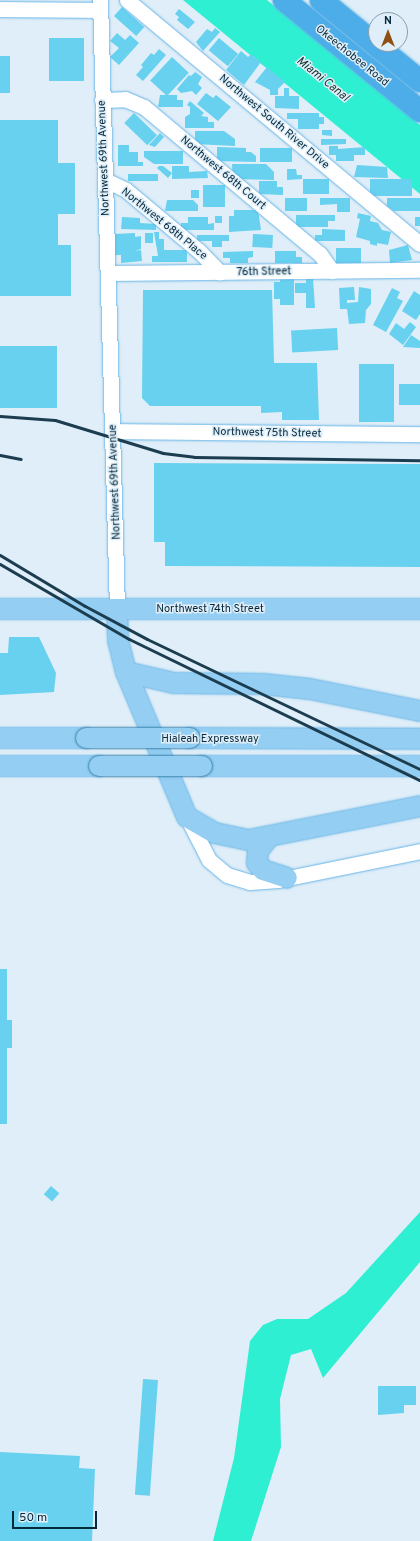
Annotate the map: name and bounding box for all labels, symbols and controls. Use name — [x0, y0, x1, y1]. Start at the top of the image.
north arrow — [368, 12, 408, 52]
text: N — [384, 14, 392, 28]
street label: Okeechobee Road — [313, 22, 391, 90]
water label: Miami Canal — [293, 54, 351, 106]
street label: Northwest South River Drive — [216, 72, 332, 172]
street label: Northwest 69th Avenue — [95, 100, 113, 216]
street label: Northwest 68th Court — [178, 133, 268, 213]
street label: Northwest 68th Place — [118, 185, 210, 263]
street label: 76th Street — [237, 265, 291, 279]
street label: Northwest 69th Avenue — [106, 424, 124, 540]
street label: Northwest 75th Street — [212, 425, 322, 441]
street label: Northwest 74th Street — [156, 602, 264, 616]
street label: Hialeah Expressway — [161, 732, 259, 746]
scale bar — [14, 1503, 99, 1529]
text: 50 m — [19, 1510, 47, 1526]

